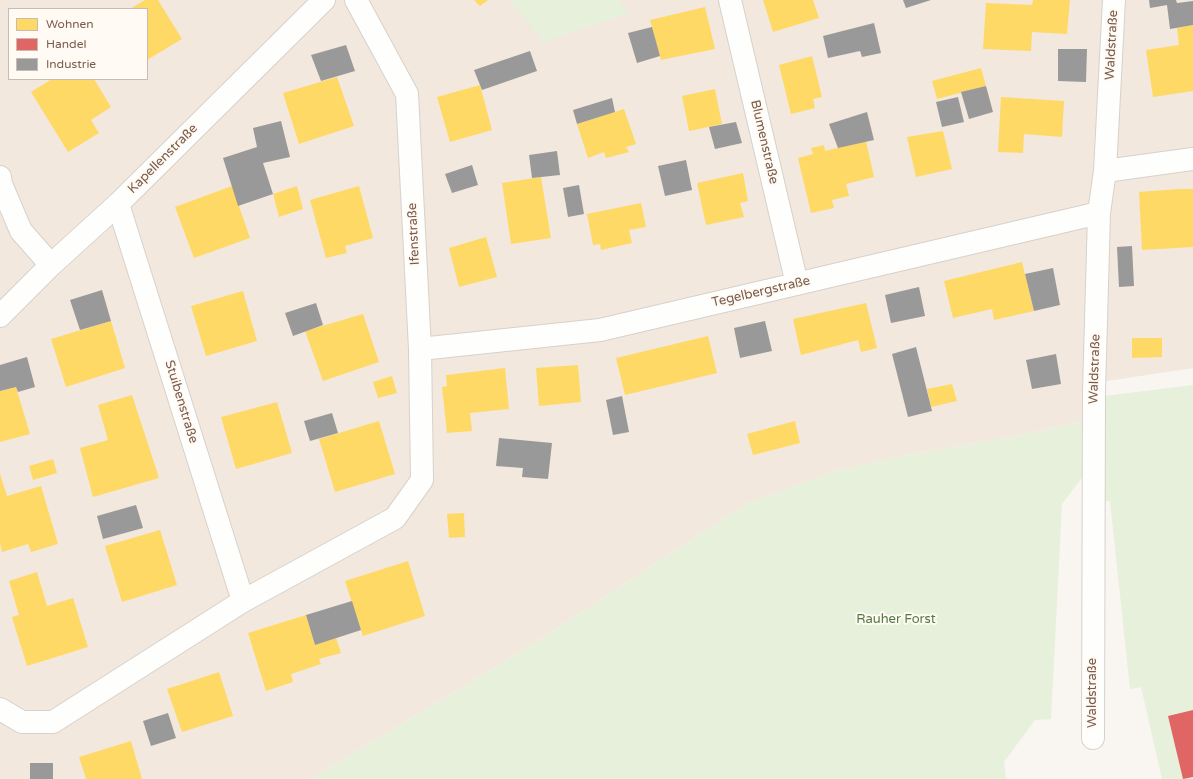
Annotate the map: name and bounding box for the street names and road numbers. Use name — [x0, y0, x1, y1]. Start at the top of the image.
street label: Waldstraße — [1102, 10, 1122, 80]
street label: Blumenstraße — [747, 98, 781, 186]
street label: Kapellenstraße — [125, 121, 201, 197]
street label: Ifenstraße — [405, 202, 423, 266]
street label: Tegelbergstraße — [710, 273, 812, 311]
street label: Waldstraße — [1086, 334, 1104, 404]
street label: Stuibenstraße — [161, 359, 201, 445]
street label: Waldstraße — [1085, 658, 1101, 728]

